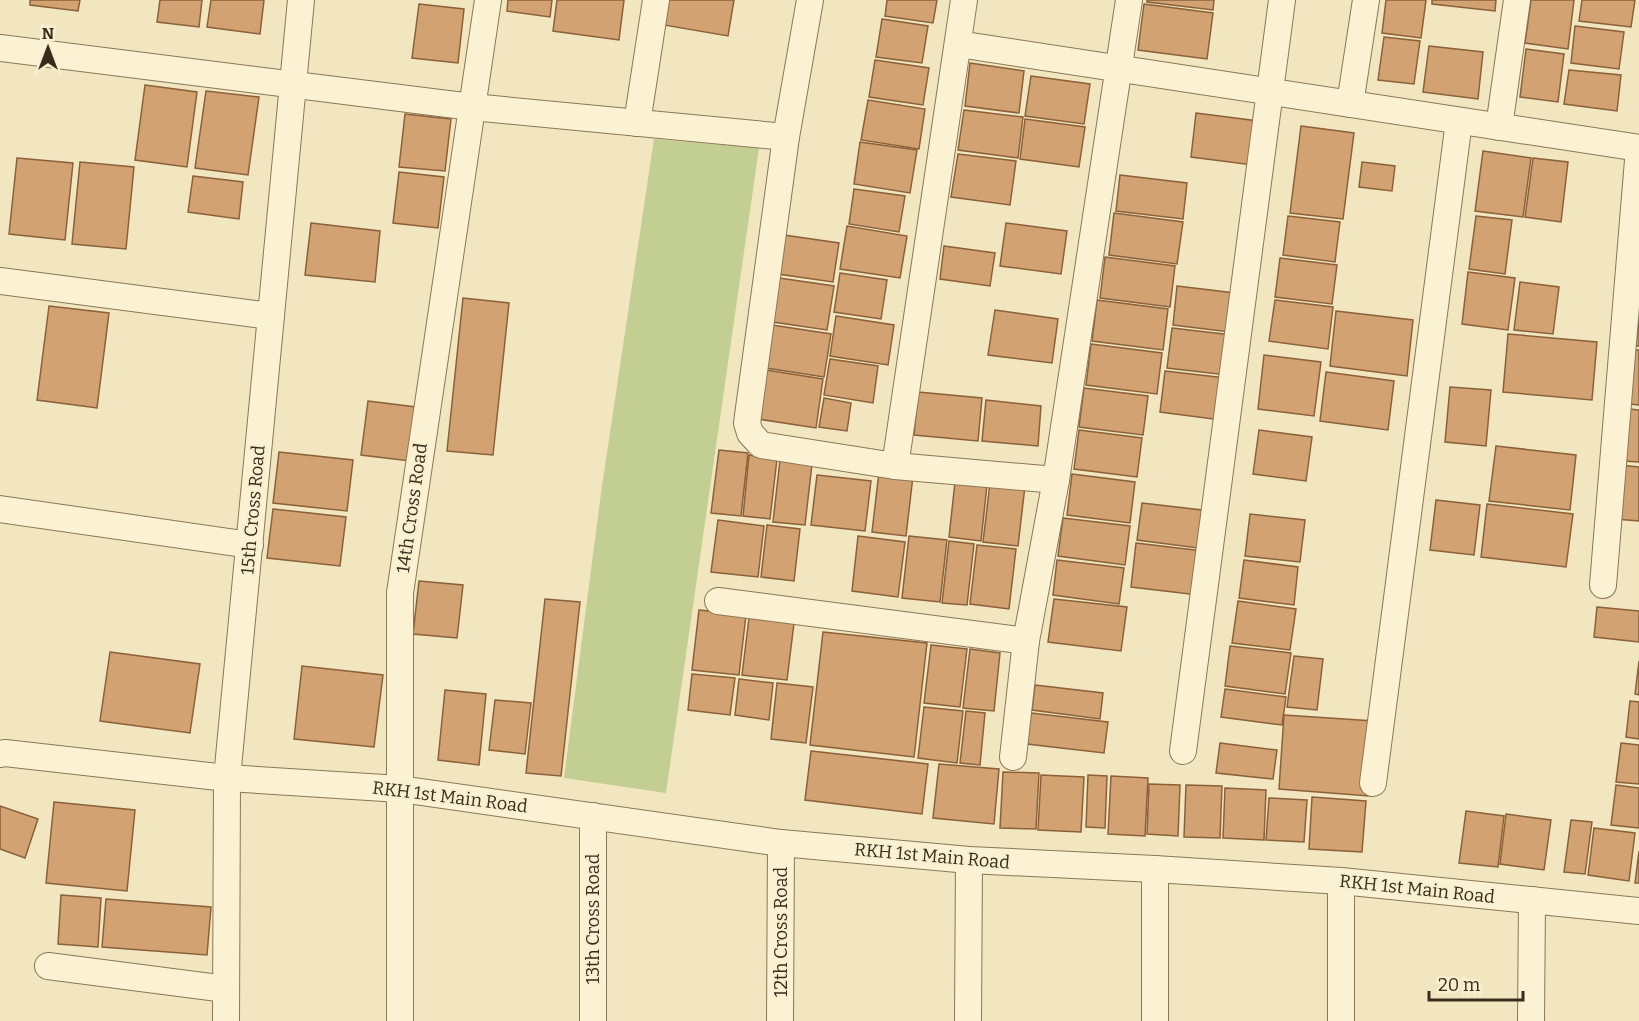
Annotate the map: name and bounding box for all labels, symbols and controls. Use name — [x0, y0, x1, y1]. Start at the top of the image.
north arrow — [18, 18, 78, 78]
text: N — [42, 24, 54, 43]
street label: 14th Cross Road — [392, 441, 432, 574]
street label: 15th Cross Road — [236, 444, 270, 576]
street label: RKH 1st Main Road — [371, 777, 529, 817]
street label: RKH 1st Main Road — [853, 838, 1011, 874]
street label: 13th Cross Road — [582, 853, 604, 984]
street label: 12th Cross Road — [770, 867, 792, 997]
street label: RKH 1st Main Road — [1338, 870, 1496, 908]
scale bar — [1429, 964, 1524, 1002]
text: 20 m — [1438, 974, 1480, 996]

